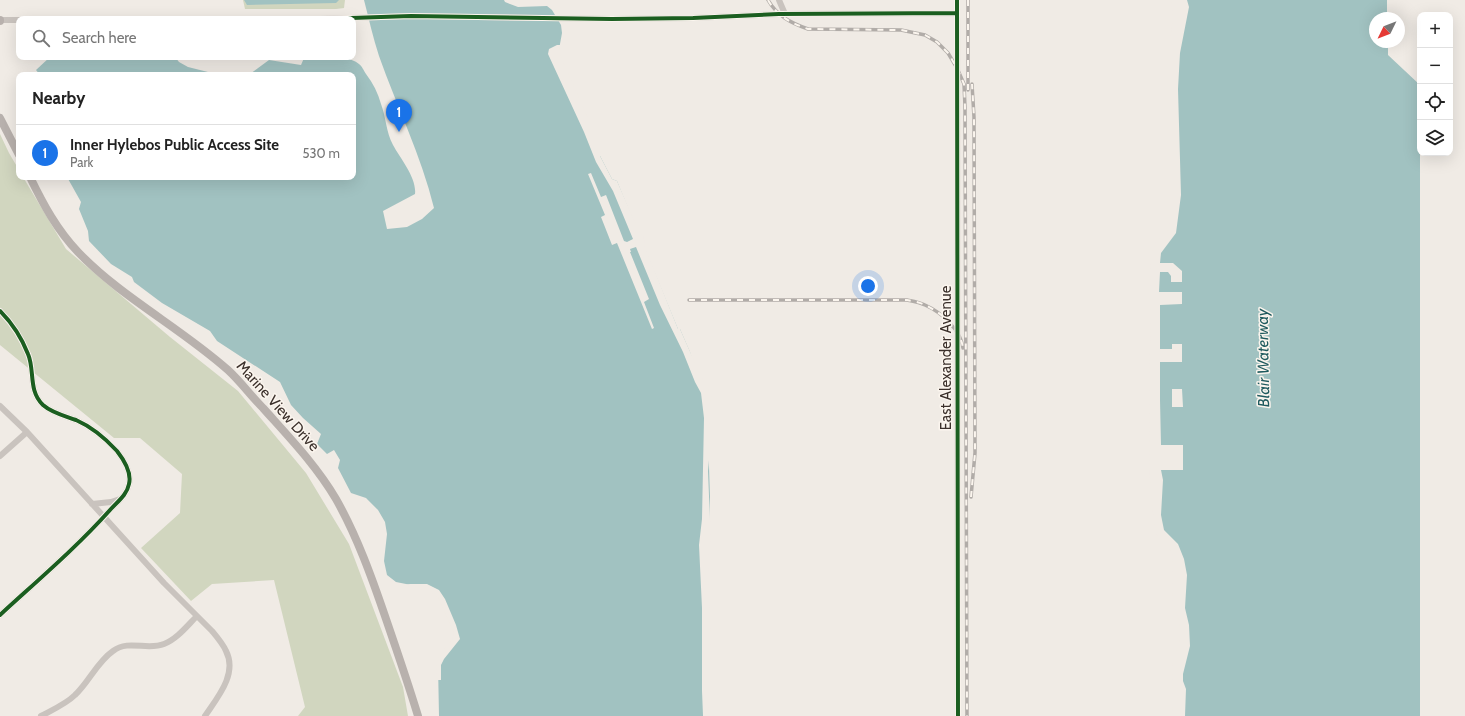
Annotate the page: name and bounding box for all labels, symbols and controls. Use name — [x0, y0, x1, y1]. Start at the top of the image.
north arrow — [1369, 12, 1405, 48]
map controls — [1417, 12, 1453, 156]
button: + — [1417, 12, 1453, 48]
search box — [16, 16, 356, 60]
icon: search — [30, 27, 52, 49]
text: Search here — [62, 29, 137, 47]
button: − — [1417, 48, 1453, 84]
button: locate — [1417, 84, 1453, 120]
text: Nearby — [32, 88, 85, 108]
pin: 1 — [386, 99, 412, 132]
button: layers — [1417, 120, 1453, 156]
text: Inner Hylebos Public Access Site — [70, 136, 279, 154]
text: 1 — [43, 145, 47, 161]
text: 530 m — [303, 145, 340, 161]
text: Park — [70, 154, 93, 170]
your location — [858, 276, 878, 296]
street label: East Alexander Avenue — [937, 285, 955, 430]
water label: Blair Waterway — [1253, 308, 1273, 408]
street label: Marine View Drive — [233, 357, 323, 455]

